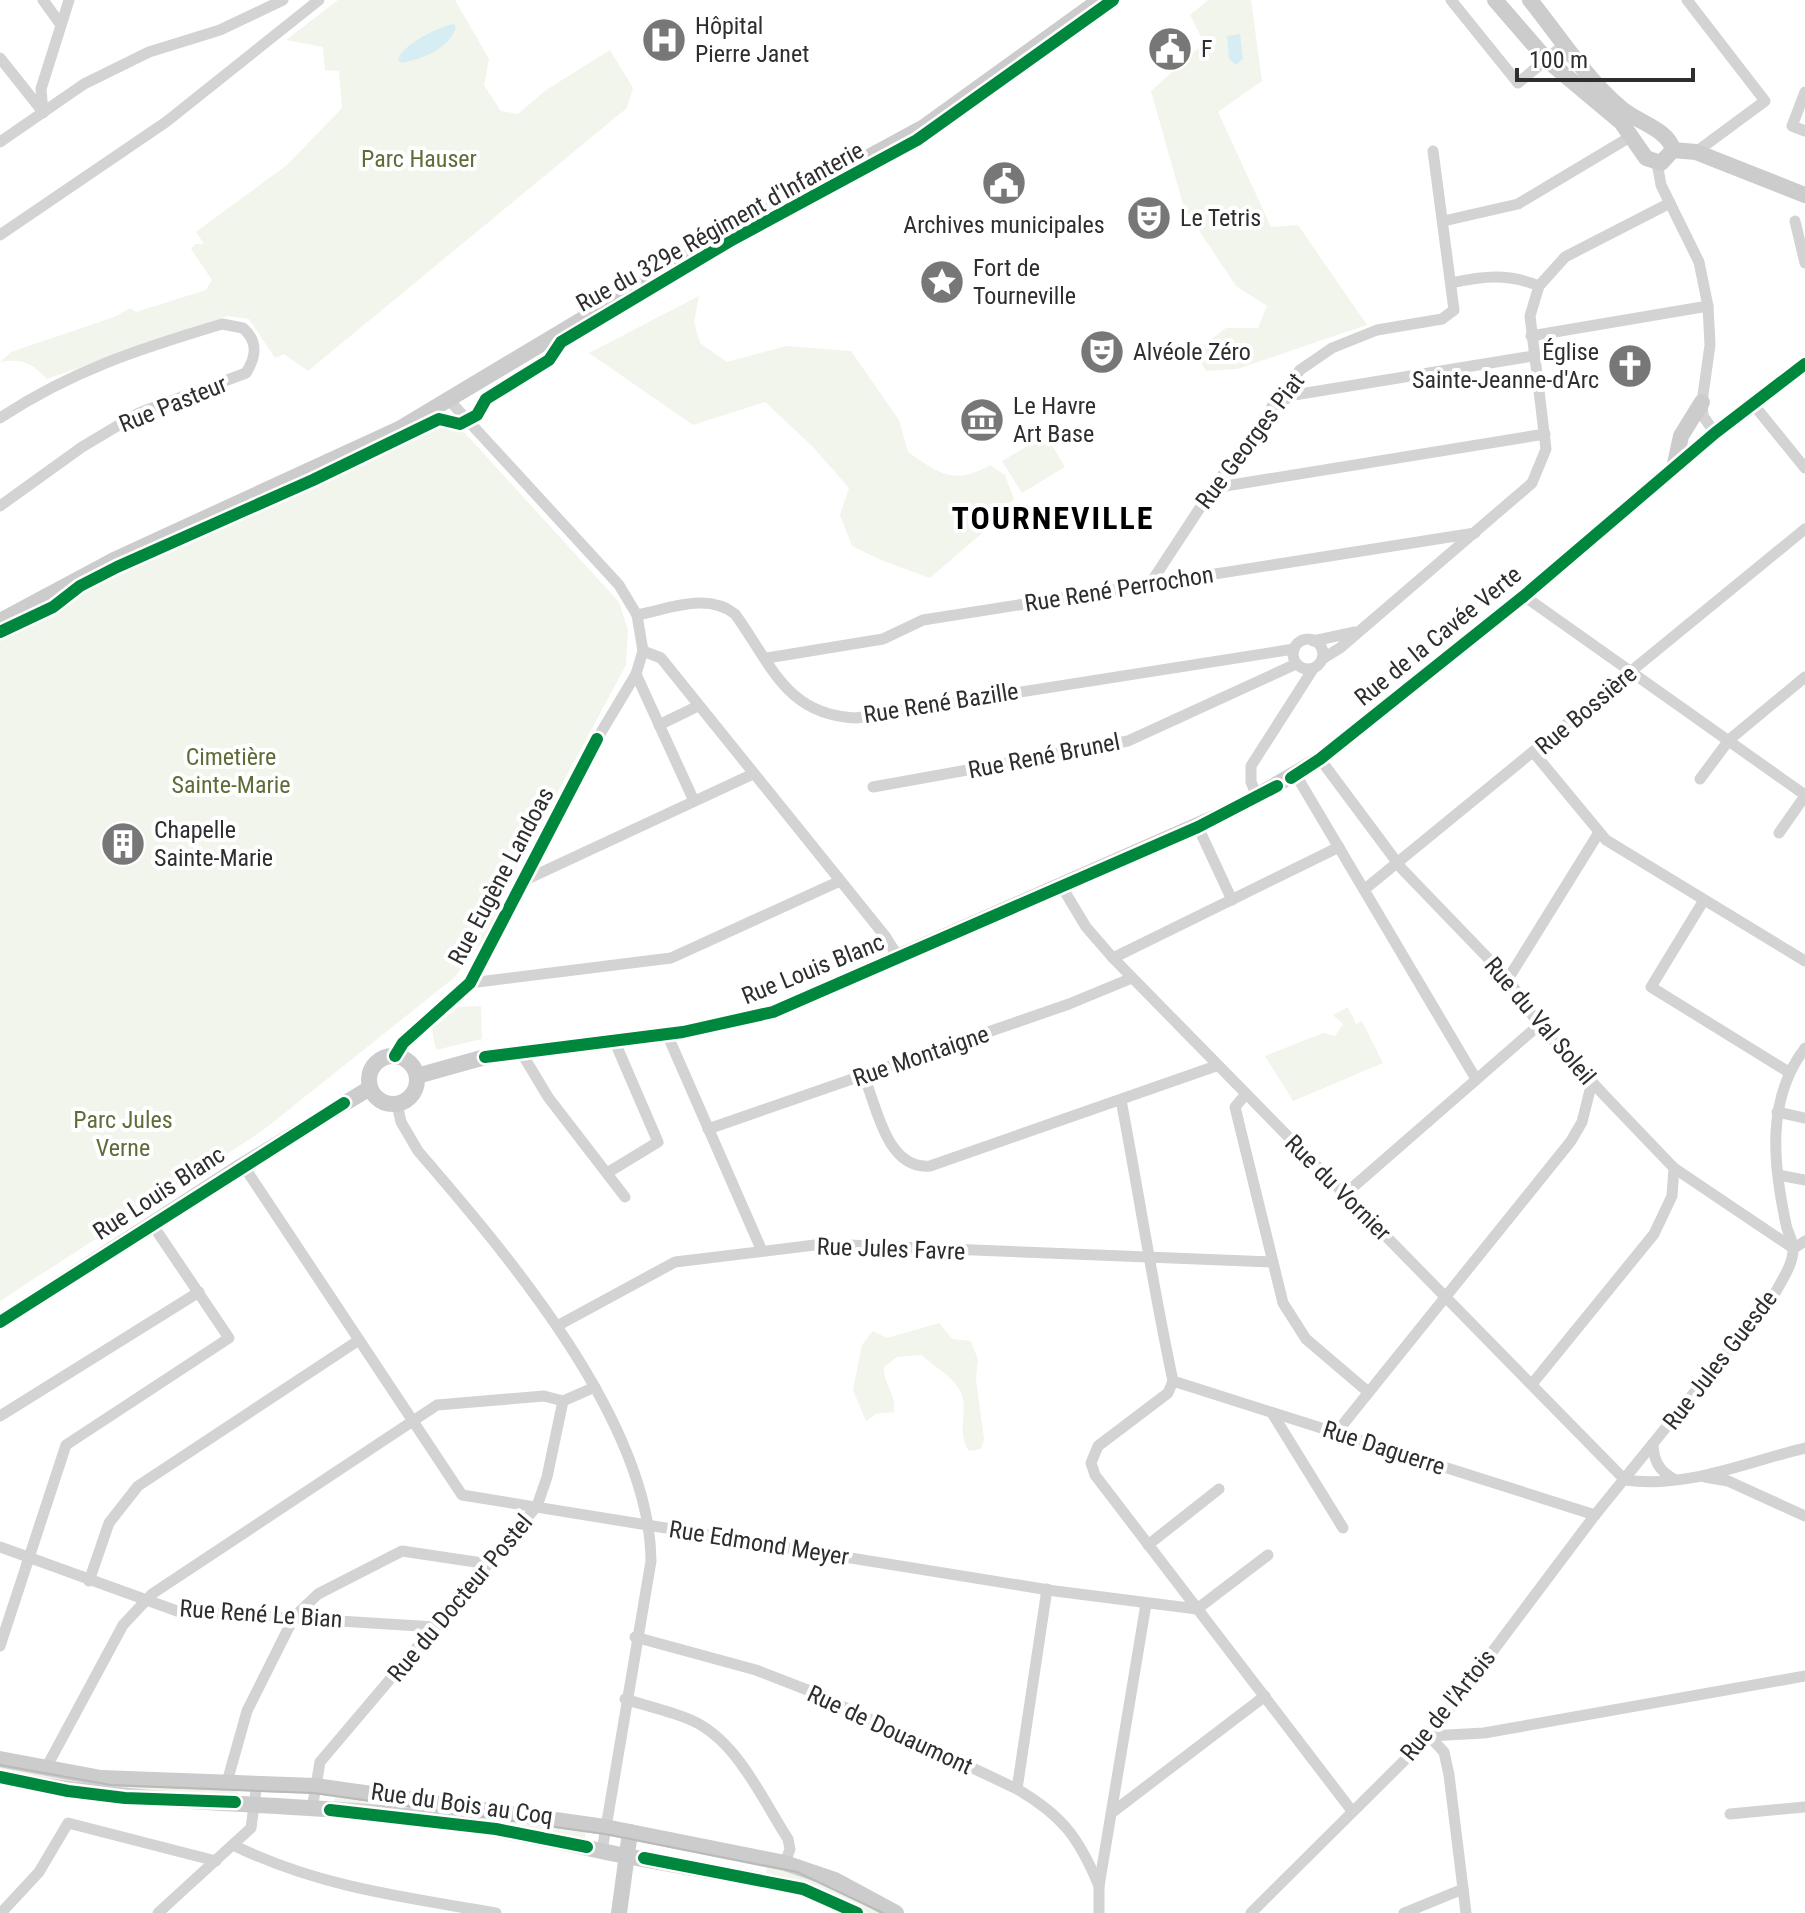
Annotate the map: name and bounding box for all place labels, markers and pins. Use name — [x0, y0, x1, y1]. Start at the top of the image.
place label: Hôpital Pierre Janet — [695, 12, 809, 68]
hospital icon: Hôpital Pierre Janet — [640, 16, 688, 64]
public building icon: F — [1146, 25, 1194, 73]
place label: F — [1201, 35, 1213, 63]
public building icon: Archives municipales — [980, 159, 1028, 207]
theatre icon: Le Tetris — [1125, 194, 1173, 242]
place label: Le Tetris — [1180, 204, 1261, 232]
place label: Archives municipales — [903, 211, 1105, 239]
place label: Fort de Tourneville — [973, 254, 1076, 310]
place icon: Fort de Tourneville — [918, 258, 966, 306]
theatre icon: Alvéole Zéro — [1078, 328, 1126, 376]
place label: Alvéole Zéro — [1133, 338, 1251, 366]
place label: Église Sainte-Jeanne-d'Arc — [1412, 338, 1599, 394]
church icon: Église Sainte-Jeanne-d'Arc — [1606, 342, 1654, 390]
place label: Le Havre Art Base — [1013, 392, 1096, 448]
museum icon: Le Havre Art Base — [958, 396, 1006, 444]
place label: Chapelle Sainte-Marie — [154, 816, 273, 872]
building icon: Chapelle Sainte-Marie — [99, 820, 147, 868]

